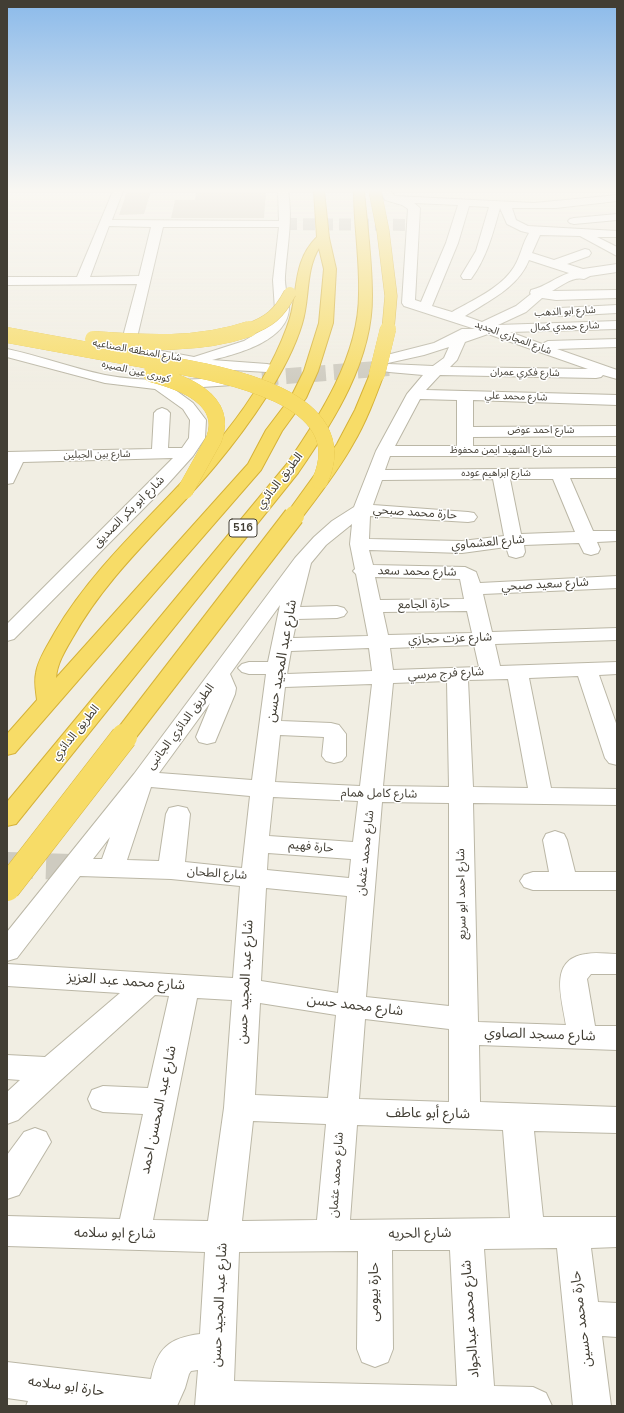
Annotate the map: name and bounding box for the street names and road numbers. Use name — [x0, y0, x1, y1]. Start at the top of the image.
street label: شارع ابو الدهب — [534, 304, 596, 320]
street label: شارع المجاري الجديد — [473, 319, 553, 357]
street label: شارع حمدي كمال — [530, 320, 600, 334]
street label: شارع المنطقه الصناعيه — [92, 337, 182, 365]
street label: كوبرى عين الصيره — [100, 358, 172, 386]
street label: شارع فكري عمران — [490, 366, 560, 380]
street label: شارع محمد علي — [484, 390, 548, 404]
street label: شارع احمد عوض — [508, 425, 574, 437]
street label: شارع الشهيد ايمن محفوظ — [450, 445, 552, 457]
street label: شارع بين الجبلين — [63, 448, 131, 462]
street label: الطريق الدائري — [254, 450, 306, 512]
street label: شارع ابراهيم عوده — [461, 468, 531, 480]
street label: شارع ابو بكر الصديق — [90, 473, 168, 551]
street label: حارة محمد صبحي — [372, 503, 458, 523]
road number: 516 — [229, 519, 257, 537]
street label: شارع العشماوي — [451, 533, 525, 553]
street label: شارع محمد سعد — [377, 564, 457, 580]
street label: شارع سعيد صبحي — [501, 576, 589, 594]
street label: حارة الجامع — [398, 597, 450, 613]
street label: شارع عبد المجيد حسن — [263, 598, 301, 724]
street label: شارع عزت حجازي — [408, 630, 492, 648]
street label: شارع فرج مرسي — [408, 665, 484, 683]
street label: الطريق الدائري الجانبى — [144, 681, 218, 773]
street label: الطريق الدائري — [49, 702, 103, 764]
street label: شارع كامل همام — [341, 786, 417, 802]
street label: شارع محمد عثمان — [354, 809, 378, 897]
street label: حارة فهيم — [288, 838, 334, 856]
street label: شارع احمد ابو سريع — [454, 848, 470, 940]
street label: شارع الطحان — [186, 865, 248, 883]
street label: شارع عبد المجيد حسن — [234, 919, 258, 1045]
street label: شارع محمد عبد العزيز — [66, 969, 186, 995]
street label: شارع محمد حسن — [306, 992, 404, 1020]
street label: شارع مسجد الصاوي — [484, 1025, 596, 1045]
street label: شارع عبد المحسن احمد — [137, 1044, 181, 1176]
street label: شارع أبو عاطف — [386, 1105, 470, 1123]
street label: شارع محمد عثمان — [327, 1132, 347, 1218]
street label: شارع ابو سلامه — [74, 1225, 156, 1243]
street label: شارع الحريه — [388, 1225, 452, 1243]
street label: شارع عبد المجيد حسن — [208, 1242, 232, 1368]
street label: شارع محمد عبدالجواد — [459, 1260, 483, 1378]
street label: حارة بيومى — [367, 1262, 383, 1322]
street label: حارة محمد حسين — [568, 1270, 596, 1368]
street label: حارة ابو سلامه — [27, 1373, 105, 1401]

